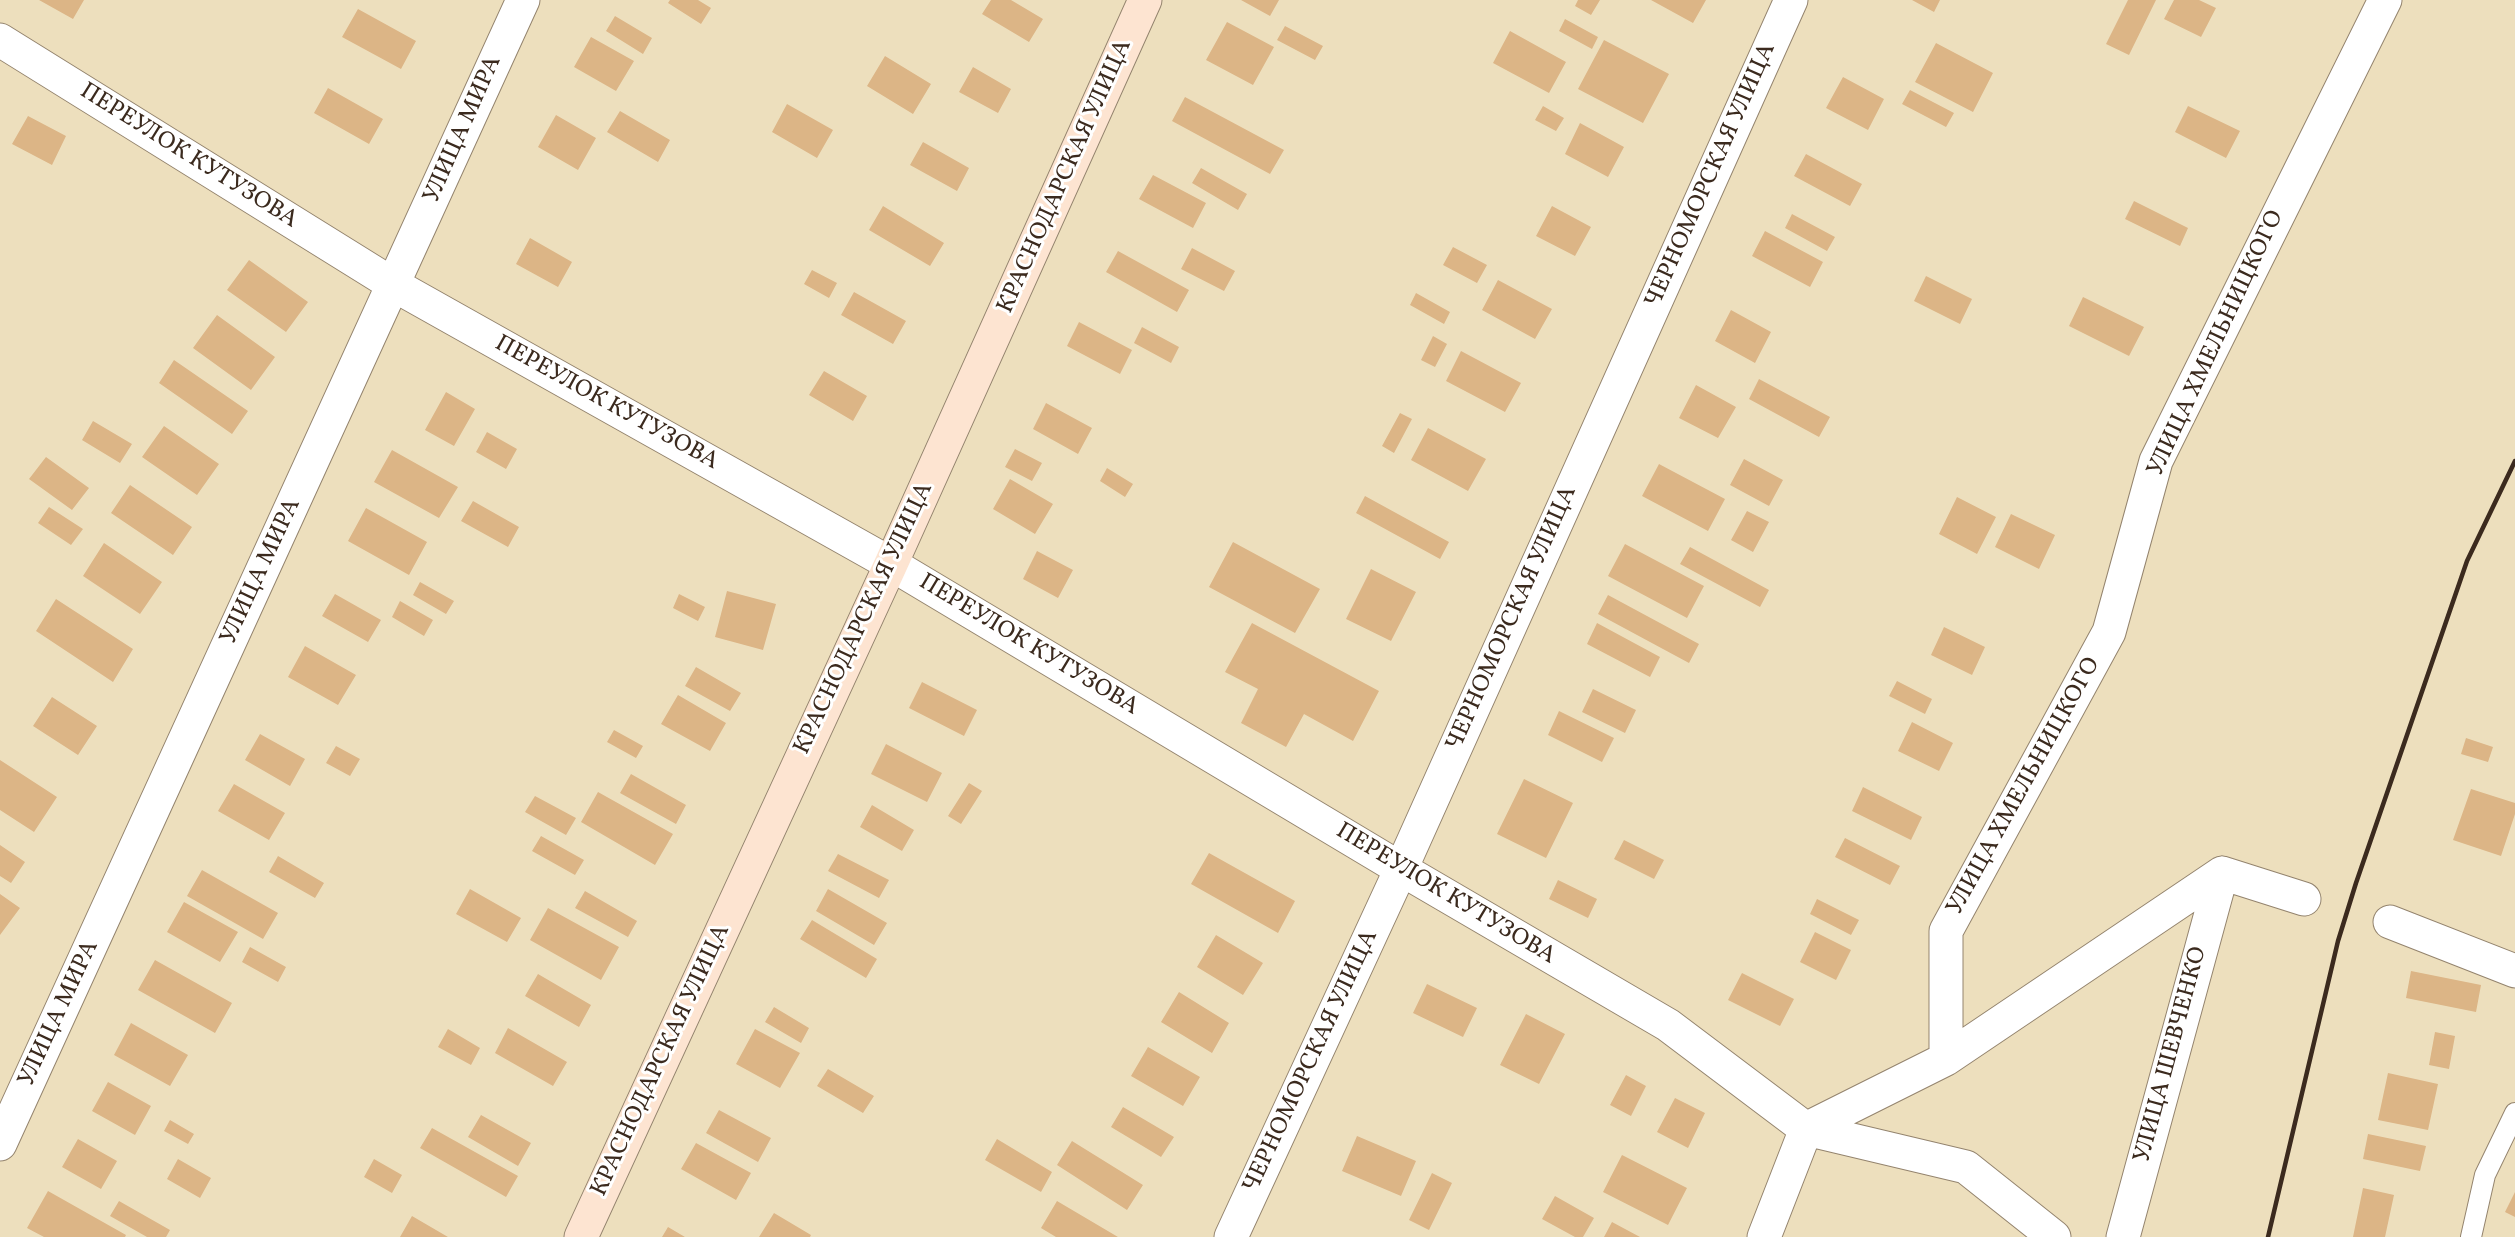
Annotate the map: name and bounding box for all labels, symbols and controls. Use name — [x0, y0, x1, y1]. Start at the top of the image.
street label: КРАСНОДАРСКАЯ УЛИЦА — [993, 36, 1139, 318]
street label: ЧЕРНОМОРСКАЯ УЛИЦА — [1641, 39, 1783, 313]
street label: УЛИЦА МИРА — [419, 52, 509, 208]
street label: ПЕРЕУЛОК КУТУЗОВА — [74, 78, 302, 236]
street label: УЛИЦА ХМЕЛЬНИЦКОГО — [2143, 206, 2291, 482]
street label: ПЕРЕУЛОК КУТУЗОВА — [489, 330, 723, 478]
street label: КРАСНОДАРСКАЯ УЛИЦА — [789, 479, 941, 759]
street label: ЧЕРНОМОРСКАЯ УЛИЦА — [1442, 482, 1584, 756]
street label: УЛИЦА МИРА — [216, 494, 308, 650]
street label: ПЕРЕУЛОК КУТУЗОВА — [913, 569, 1143, 723]
street label: УЛИЦА ХМЕЛЬНИЦКОГО — [1942, 653, 2108, 921]
street label: ПЕРЕУЛОК КУТУЗОВА — [1330, 818, 1560, 972]
street label: КРАСНОДАРСКАЯ УЛИЦА — [586, 921, 738, 1201]
street label: ЧЕРНОМОРСКАЯ УЛИЦА — [1238, 926, 1386, 1198]
street label: УЛИЦА МИРА — [14, 936, 106, 1092]
street label: УЛИЦА ШЕВЧЕНКО — [2129, 944, 2215, 1166]

